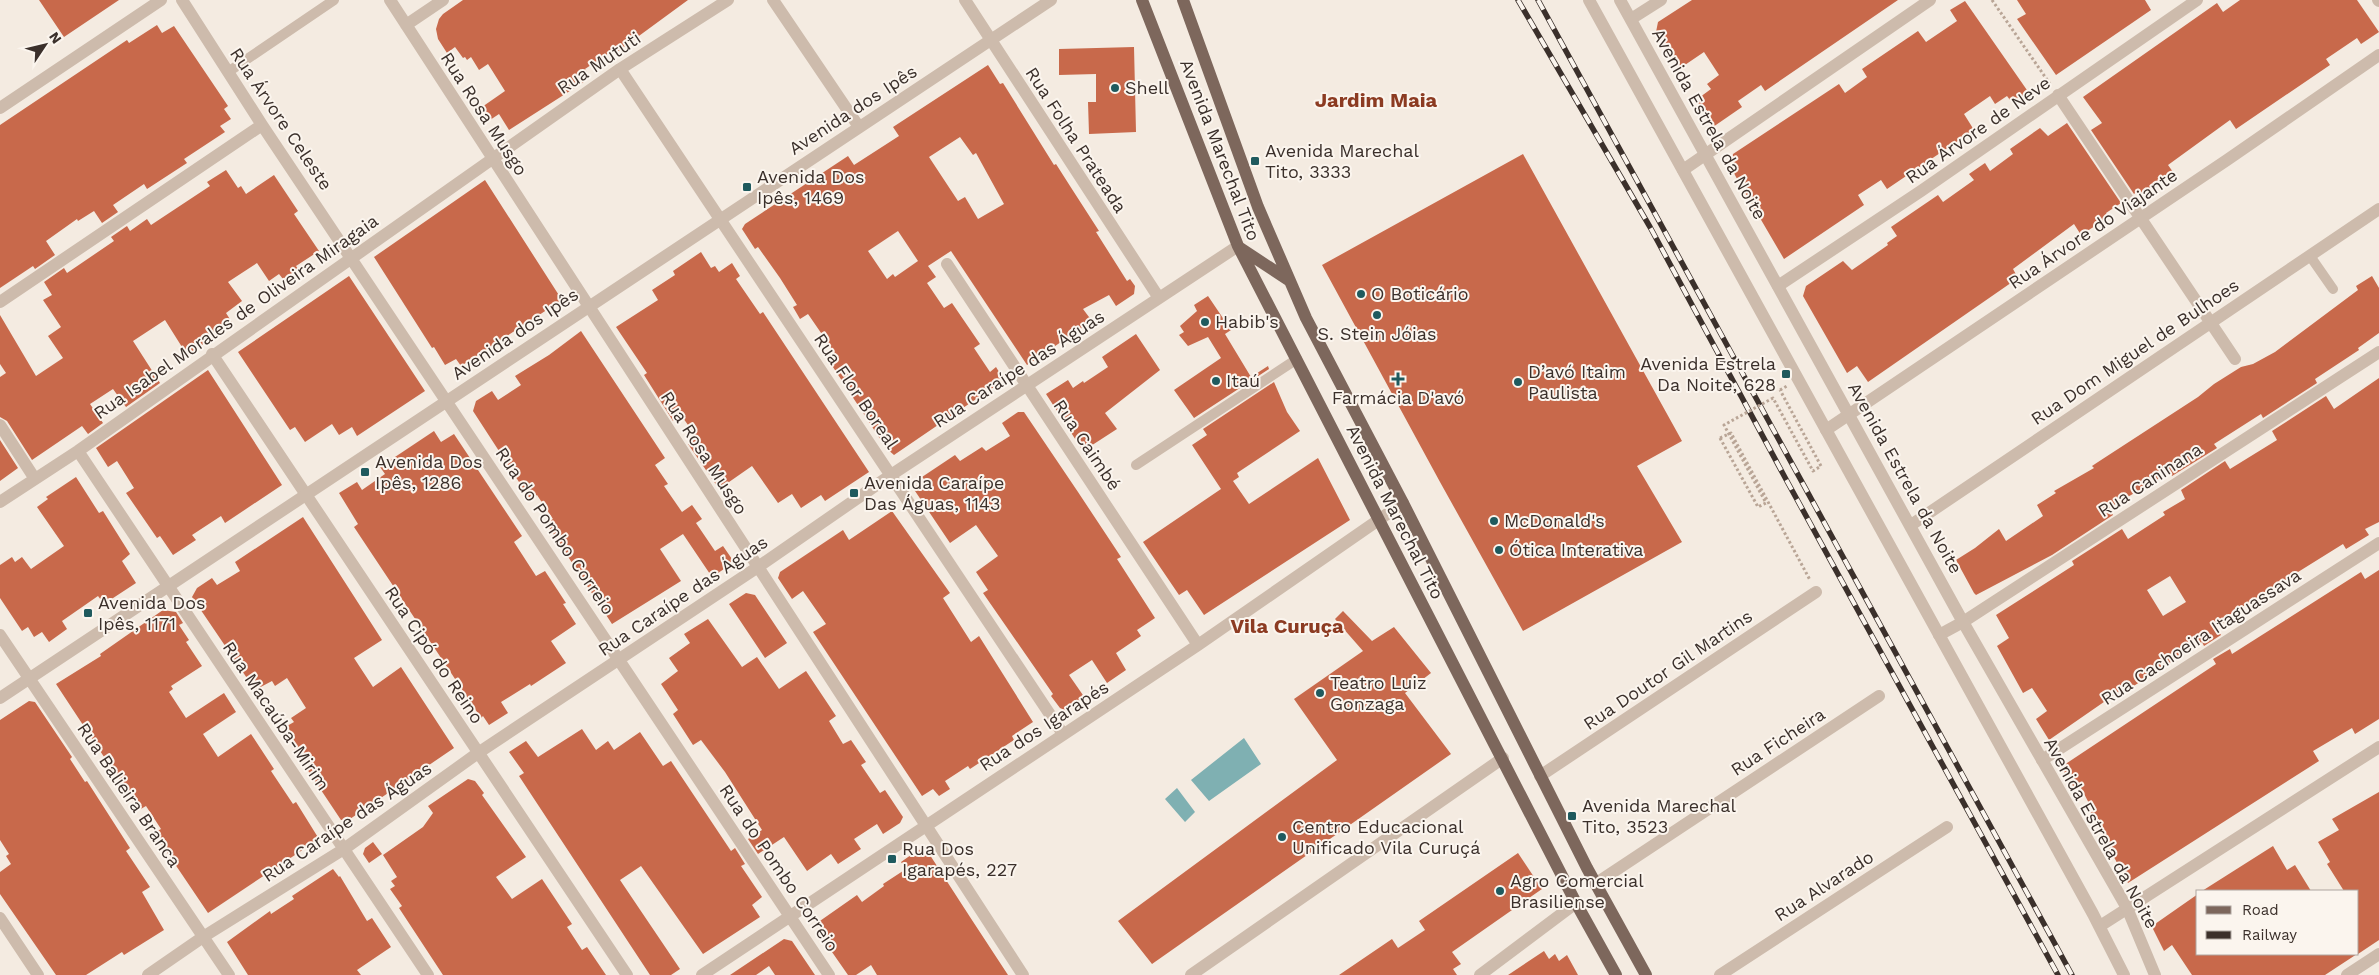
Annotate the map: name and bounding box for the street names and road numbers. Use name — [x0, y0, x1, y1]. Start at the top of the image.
street label: Avenida Estrela da Noite — [1648, 25, 1771, 223]
street label: Rua Mututi — [553, 27, 644, 98]
street label: Rua Árvore Celeste — [226, 44, 337, 194]
street label: Rua Rosa Musgo — [437, 48, 532, 179]
street label: Avenida Marechal Tito — [1176, 56, 1265, 244]
street label: Avenida dos Ipês — [785, 60, 921, 159]
street label: Rua Folha Prateada — [1021, 63, 1131, 217]
street label: Rua Árvore de Neve — [1901, 72, 2054, 187]
street label: Rua Árvore do Viajante — [2004, 164, 2181, 293]
street label: Rua Isabel Morales de Oliveira Miragaia — [89, 210, 382, 423]
street label: Rua Dom Miguel de Bulhoes — [2027, 274, 2243, 429]
street label: Avenida dos Ipês — [447, 283, 582, 384]
street label: Rua Caraípe das Águas — [929, 305, 1108, 432]
street label: Rua Flor Boreal — [810, 329, 903, 453]
street label: Avenida Estrela da Noite — [1844, 379, 1967, 577]
street label: Rua Rosa Musgo — [657, 387, 752, 518]
street label: Rua Caimbé — [1049, 395, 1125, 494]
street label: Avenida Marechal Tito — [1342, 421, 1449, 602]
street label: Rua Caninana — [2094, 438, 2206, 521]
street label: Rua do Pombo Correio — [491, 443, 619, 618]
street label: Rua Caraípe das Águas — [594, 531, 771, 660]
street label: Rua Cachoeira Itaguassava — [2097, 564, 2304, 709]
street label: Rua Cipó do Reino — [381, 582, 488, 727]
street label: Rua Doutor Gil Martins — [1579, 605, 1756, 734]
street label: Rua Macaúba-Mirim — [219, 637, 334, 794]
street label: Rua dos Igarapés — [975, 676, 1112, 775]
street label: Rua Ficheira — [1727, 703, 1829, 780]
street label: Rua Balieira Branca — [73, 719, 186, 871]
street label: Avenida Estrela da Noite — [2040, 734, 2163, 932]
street label: Rua Caraípe das Águas — [258, 757, 435, 886]
street label: Rua do Pombo Correio — [715, 780, 843, 955]
street label: Rua Alvarado — [1770, 846, 1877, 925]

